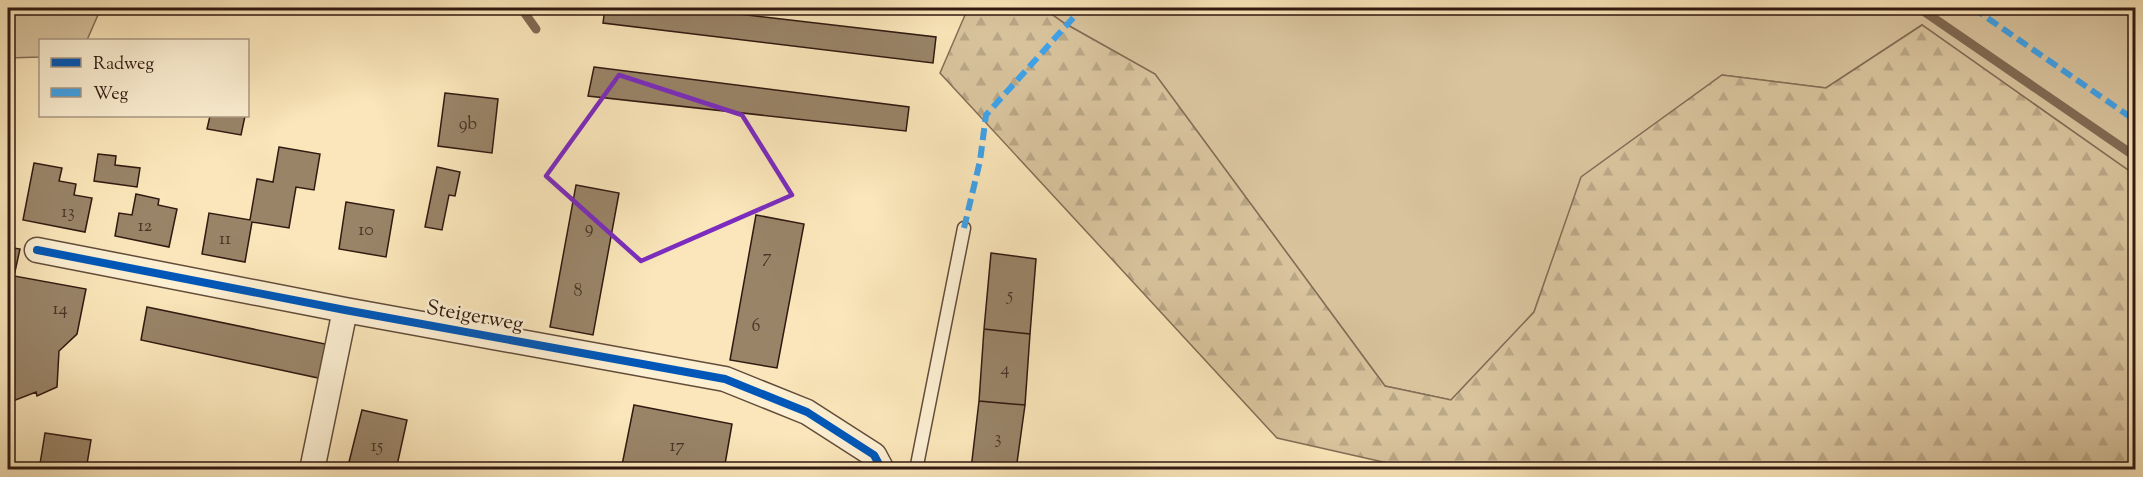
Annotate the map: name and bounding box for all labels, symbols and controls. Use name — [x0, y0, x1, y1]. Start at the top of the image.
legend — [39, 39, 249, 117]
text: Radweg — [93, 52, 154, 78]
text: Weg — [93, 82, 129, 108]
house number: 9b — [459, 112, 477, 138]
house number: 13 — [61, 200, 75, 226]
house number: 12 — [138, 214, 153, 240]
house number: 9 — [585, 216, 594, 242]
house number: 10 — [358, 218, 374, 244]
house number: 11 — [219, 227, 231, 253]
house number: 7 — [762, 245, 772, 271]
house number: 8 — [574, 279, 583, 305]
house number: 5 — [1006, 283, 1013, 309]
street label: Steigerweg — [424, 294, 526, 340]
house number: 14 — [52, 297, 68, 323]
house number: 6 — [752, 314, 761, 340]
house number: 4 — [1000, 357, 1010, 383]
house number: 3 — [994, 426, 1002, 452]
house number: 15 — [371, 434, 383, 460]
house number: 17 — [669, 434, 685, 460]

